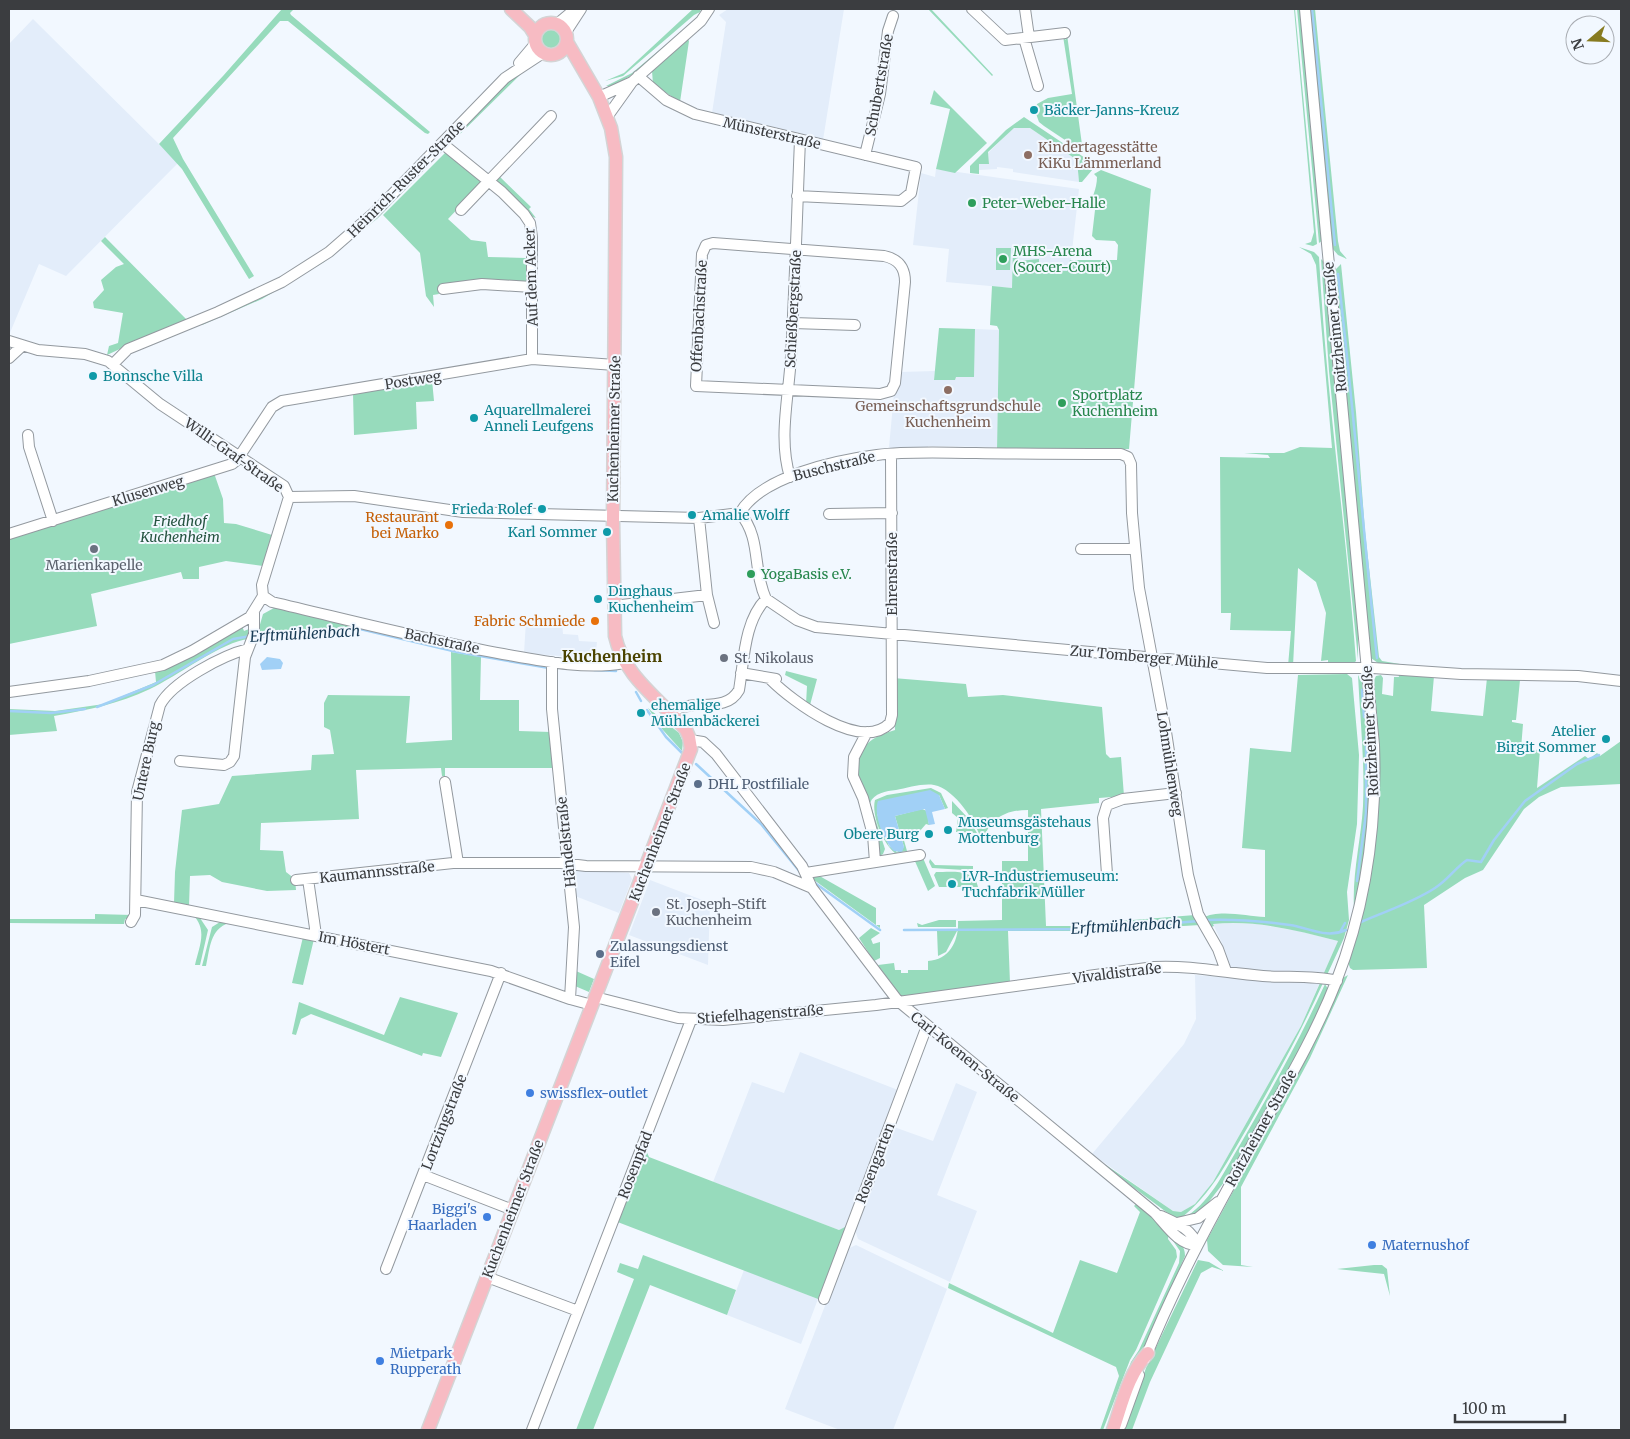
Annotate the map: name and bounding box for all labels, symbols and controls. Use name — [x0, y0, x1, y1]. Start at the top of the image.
north arrow — [1565, 15, 1615, 65]
street label: Schubertstraße — [861, 33, 897, 137]
text: N — [1567, 36, 1588, 52]
place label: Bäcker-Janns-Kreuz — [1044, 101, 1179, 119]
marker: Bäcker-Janns-Kreuz — [1028, 104, 1040, 116]
street label: Münsterstraße — [721, 113, 823, 153]
street label: Heinrich-Ruster-Straße — [344, 117, 468, 241]
place label: Kindertagesstätte KiKu Lämmerland — [1038, 138, 1162, 172]
marker: Kindertagesstätte KiKu Lämmerland — [1022, 149, 1034, 161]
place label: Peter-Weber-Halle — [982, 194, 1106, 212]
marker: Peter-Weber-Halle — [966, 197, 978, 209]
street label: Auf dem Acker — [520, 227, 542, 328]
place label: MHS-Arena (Soccer-Court) — [1013, 242, 1111, 276]
street label: Schießbergstraße — [781, 249, 805, 369]
marker: MHS-Arena (Soccer-Court) — [997, 253, 1009, 265]
street label: Offenbachstraße — [687, 260, 711, 372]
street label: Roitzheimer Straße — [1319, 261, 1351, 393]
street label: Kuchenheimer Straße — [604, 355, 624, 503]
place label: Bonnsche Villa — [103, 367, 204, 385]
street label: Postweg — [383, 367, 443, 393]
marker: Bonnsche Villa — [87, 370, 99, 382]
marker: Gemeinschaftsgrundschule Kuchenheim — [942, 384, 954, 396]
place label: Sportplatz Kuchenheim — [1072, 386, 1158, 420]
place label: Gemeinschaftsgrundschule Kuchenheim — [855, 397, 1041, 431]
marker: Sportplatz Kuchenheim — [1056, 397, 1068, 409]
place label: Aquarellmalerei Anneli Leufgens — [483, 401, 594, 435]
marker: Aquarellmalerei Anneli Leufgens — [468, 412, 480, 424]
street label: Willi-Graf-Straße — [180, 414, 287, 496]
street label: Buschstraße — [791, 447, 877, 485]
street label: Klusenweg — [110, 471, 187, 510]
place label: Frieda Rolef — [451, 500, 533, 518]
marker: Frieda Rolef — [536, 503, 548, 515]
place label: Amalie Wolff — [701, 506, 790, 524]
place label: Restaurant bei Marko — [365, 508, 440, 542]
marker: Amalie Wolff — [686, 509, 698, 521]
park label: Friedhof Kuchenheim — [139, 512, 220, 546]
marker: Restaurant bei Marko — [443, 519, 455, 531]
place label: Karl Sommer — [508, 523, 597, 541]
marker: Karl Sommer — [601, 526, 613, 538]
street label: Ehrenstraße — [883, 532, 901, 616]
marker: Marienkapelle — [88, 543, 100, 555]
place label: Marienkapelle — [45, 556, 143, 574]
place label: YogaBasis e.V. — [760, 565, 852, 583]
marker: YogaBasis e.V. — [745, 568, 757, 580]
place label: Dinghaus Kuchenheim — [608, 582, 694, 616]
marker: Dinghaus Kuchenheim — [592, 593, 604, 605]
place label: Fabric Schmiede — [474, 612, 585, 630]
marker: Fabric Schmiede — [589, 615, 601, 627]
water label: Erftmühlenbach — [249, 621, 361, 646]
street label: Bachstraße — [403, 624, 481, 658]
street label: Zur Tomberger Mühle — [1069, 642, 1219, 672]
district label: Kuchenheim — [562, 646, 662, 666]
place label: St. Nikolaus — [734, 649, 814, 667]
marker: St. Nikolaus — [718, 652, 730, 664]
street label: Roitzheimer Straße — [1358, 665, 1382, 797]
place label: ehemalige Mühlenbäckerei — [651, 696, 760, 730]
marker: ehemalige Mühlenbäckerei — [635, 707, 647, 719]
street label: Lohmühlenweg — [1153, 710, 1187, 818]
street label: Untere Burg — [129, 719, 163, 802]
place label: Atelier Birgit Sommer — [1496, 722, 1596, 756]
marker: Atelier Birgit Sommer — [1600, 733, 1612, 745]
street label: Kuchenheimer Straße — [625, 760, 695, 904]
place label: DHL Postfiliale — [708, 775, 809, 793]
marker: DHL Postfiliale — [692, 778, 704, 790]
street label: Händelstraße — [552, 796, 580, 888]
place label: Museumsgästehaus Mottenburg — [958, 813, 1091, 847]
marker: Museumsgästehaus Mottenburg — [942, 824, 954, 836]
place label: Obere Burg — [844, 825, 920, 843]
marker: Obere Burg — [923, 828, 935, 840]
street label: Kaumannsstraße — [319, 857, 435, 887]
place label: LVR-Industriemuseum: Tuchfabrik Müller — [962, 867, 1119, 901]
marker: LVR-Industriemuseum: Tuchfabrik Müller — [946, 878, 958, 890]
place label: St. Joseph-Stift Kuchenheim — [666, 895, 767, 929]
marker: St. Joseph-Stift Kuchenheim — [650, 906, 662, 918]
water label: Erftmühlenbach — [1070, 913, 1182, 938]
street label: Im Höstert — [317, 927, 392, 959]
place label: Zulassungsdienst Eifel — [610, 937, 729, 971]
marker: Zulassungsdienst Eifel — [594, 948, 606, 960]
street label: Vivaldistraße — [1071, 959, 1162, 987]
street label: Stiefelhagenstraße — [696, 1001, 824, 1027]
street label: Carl-Koenen-Straße — [907, 1008, 1023, 1106]
street label: Roitzheimer Straße — [1221, 1066, 1301, 1190]
street label: Lortzingstraße — [417, 1072, 471, 1172]
place label: swissflex-outlet — [540, 1084, 648, 1102]
marker: swissflex-outlet — [524, 1087, 536, 1099]
street label: Rosengarten — [851, 1120, 899, 1206]
street label: Rosenpfad — [614, 1128, 656, 1201]
street label: Kuchenheimer Straße — [478, 1137, 548, 1281]
place label: Biggi's Haarladen — [408, 1200, 477, 1234]
marker: Biggi's Haarladen — [481, 1211, 493, 1223]
place label: Maternushof — [1382, 1236, 1470, 1254]
marker: Maternushof — [1366, 1239, 1378, 1251]
place label: Mietpark Rupperath — [390, 1344, 461, 1378]
marker: Mietpark Rupperath — [374, 1355, 386, 1367]
scale bar — [1455, 1392, 1565, 1424]
text: 100 m — [1462, 1399, 1506, 1418]

